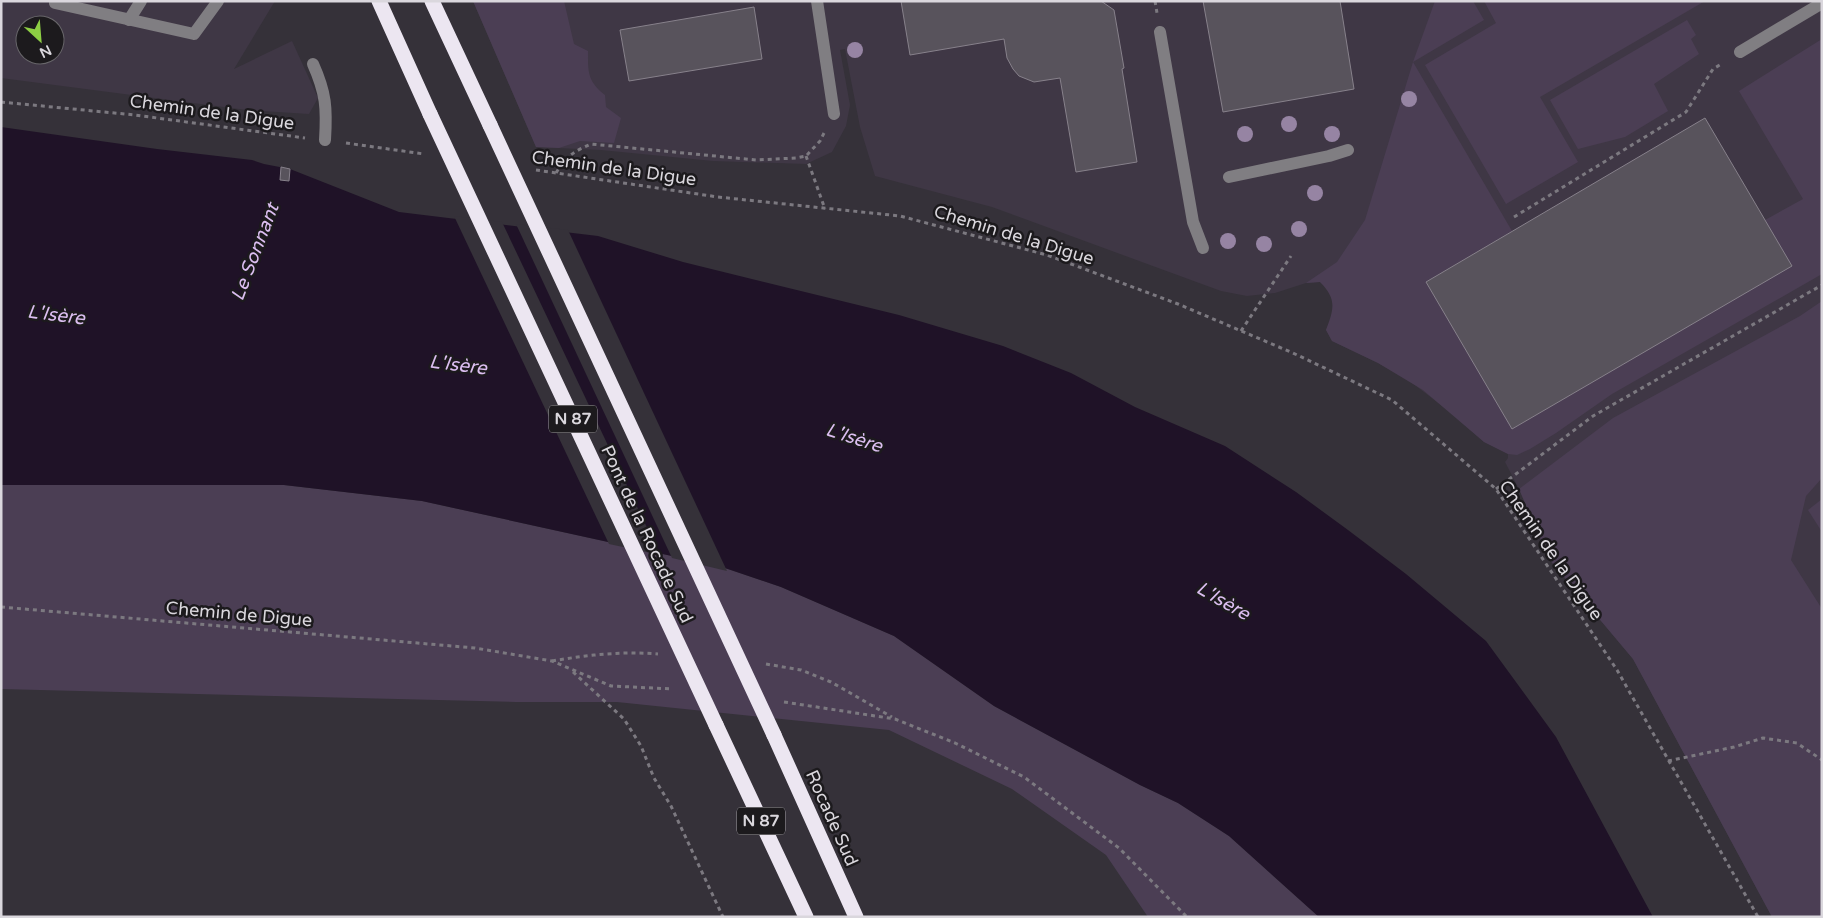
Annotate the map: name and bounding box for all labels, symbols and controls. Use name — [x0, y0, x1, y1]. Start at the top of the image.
north arrow — [15, 15, 65, 65]
text: N — [37, 41, 54, 61]
street label: Chemin de la Digue — [128, 90, 296, 134]
street label: Chemin de la Digue — [530, 146, 698, 190]
water label: Le Sonnant — [226, 198, 285, 304]
street label: Chemin de la Digue — [931, 200, 1097, 270]
water label: L'Isère — [26, 301, 87, 330]
water label: L'Isère — [428, 351, 489, 380]
road number: N 87 — [549, 406, 597, 432]
water label: L'Isère — [823, 419, 886, 458]
street label: Pont de la Rocade Sud — [596, 442, 698, 626]
street label: Chemin de la Digue — [1494, 476, 1608, 624]
water label: L'Isère — [1192, 577, 1255, 626]
street label: Chemin de Digue — [165, 597, 313, 631]
street label: Rocade Sud — [801, 766, 863, 870]
road number: N 87 — [737, 808, 785, 834]

